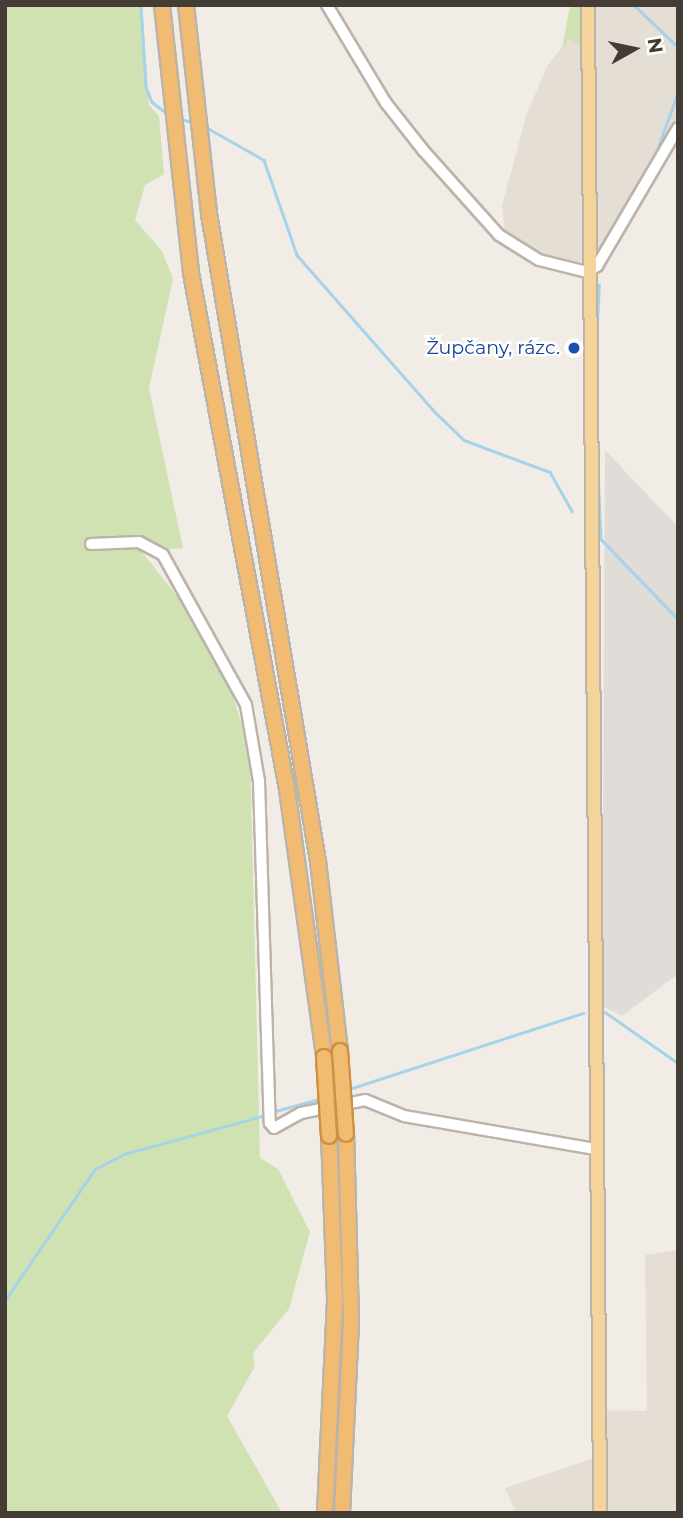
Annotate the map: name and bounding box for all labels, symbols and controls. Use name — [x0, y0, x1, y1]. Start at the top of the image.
north arrow — [599, 14, 669, 84]
text: N — [643, 36, 668, 55]
place label: Župčany, rázc. — [426, 337, 560, 359]
marker: Župčany, rázc. — [566, 340, 582, 356]

